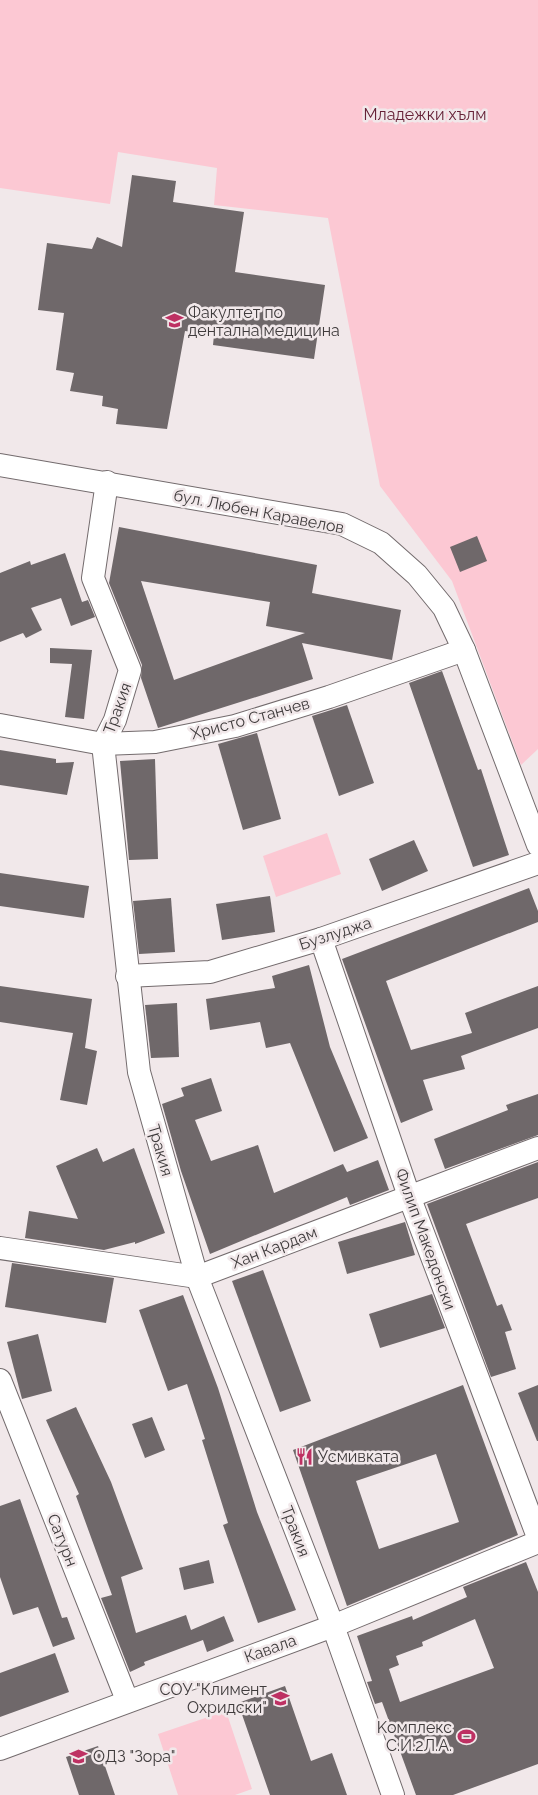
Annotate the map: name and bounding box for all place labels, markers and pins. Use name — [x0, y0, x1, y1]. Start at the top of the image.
place label: Факултет по дентална медицина — [188, 303, 340, 340]
school or university icon: Факултет по дентална медицина — [164, 311, 184, 331]
restaurant icon: Усмивката — [294, 1446, 314, 1466]
place label: Усмивката — [318, 1447, 399, 1466]
place label: СОУ "Климент Охридски" — [160, 1680, 267, 1717]
school or university icon: СОУ "Климент Охридски" — [271, 1688, 291, 1708]
place label: Kомплекс С.И.2Л.А. — [377, 1718, 452, 1755]
sports icon: Kомплекс С.И.2Л.А. — [456, 1726, 476, 1746]
school or university icon: ОДЗ "Зора" — [69, 1746, 89, 1766]
place label: ОДЗ "Зора" — [93, 1747, 175, 1766]

